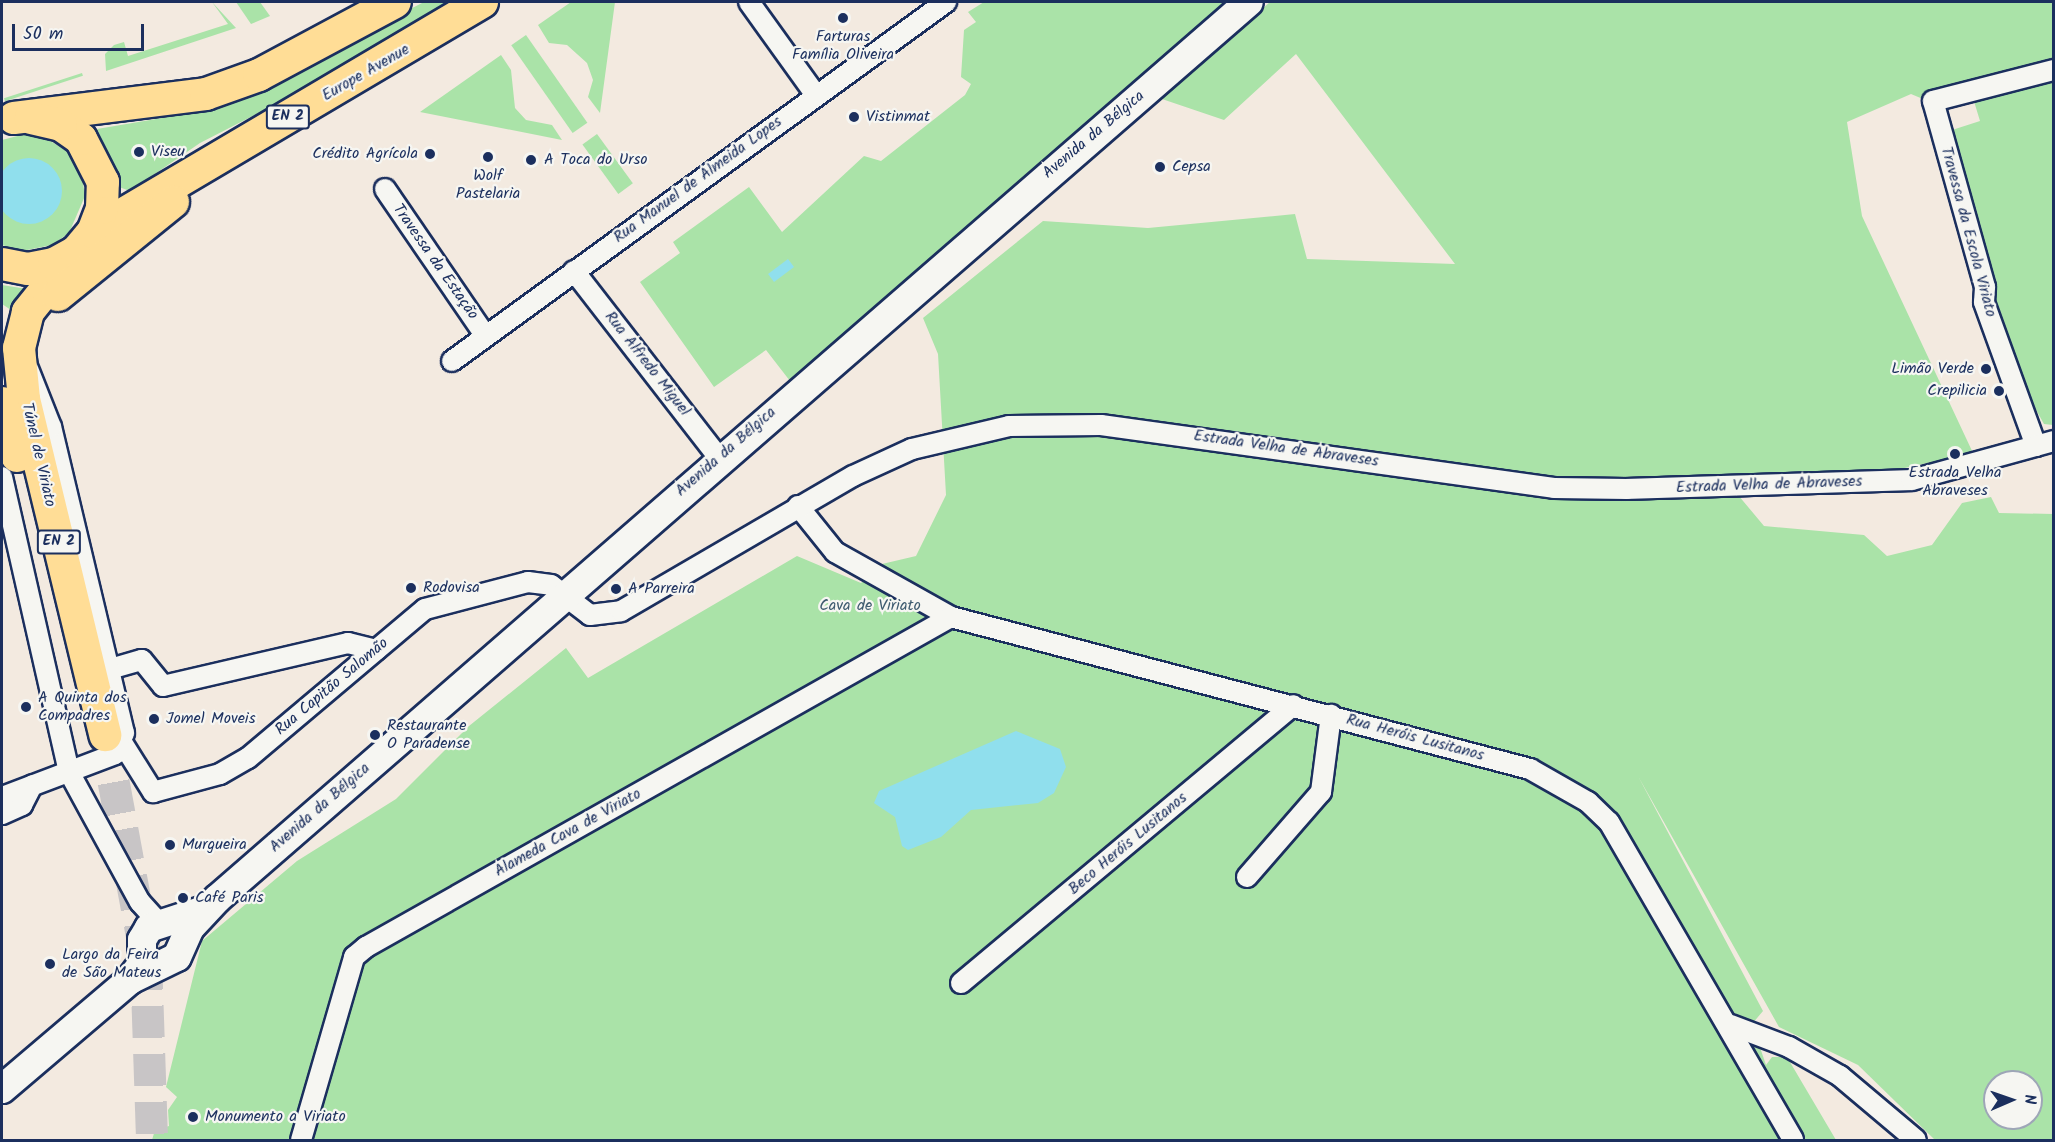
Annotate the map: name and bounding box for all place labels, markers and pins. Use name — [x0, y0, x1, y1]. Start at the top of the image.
marker: Farturas Família Oliveira — [836, 11, 850, 25]
place label: Farturas Família Oliveira — [792, 27, 894, 65]
place label: Vistinmat — [866, 107, 930, 127]
marker: Vistinmat — [847, 110, 861, 124]
place label: Viseu — [151, 142, 185, 162]
place label: Crédito Agrícola — [312, 144, 418, 164]
marker: Viseu — [132, 145, 146, 159]
marker: Crédito Agrícola — [423, 147, 437, 161]
marker: Wolf Pastelaria — [481, 150, 495, 164]
place label: A Toca do Urso — [544, 150, 648, 170]
marker: A Toca do Urso — [522, 151, 540, 169]
place label: Cepsa — [1172, 157, 1211, 177]
marker: Cepsa — [1153, 160, 1167, 174]
place label: Wolf Pastelaria — [456, 166, 520, 204]
place label: Limão Verde — [1891, 359, 1974, 379]
marker: Limão Verde — [1979, 362, 1993, 376]
place label: Crepilicia — [1927, 381, 1987, 401]
marker: Crepilicia — [1992, 384, 2006, 398]
marker: Estrada Velha Abraveses — [1948, 447, 1962, 461]
place label: Estrada Velha Abraveses — [1909, 463, 2001, 501]
place label: Rodovisa — [423, 578, 480, 598]
place label: A Parreira — [628, 579, 695, 599]
marker: Rodovisa — [404, 581, 418, 595]
marker: A Parreira — [609, 582, 623, 596]
place label: A Quinta dos Compadres — [38, 688, 127, 726]
marker: A Quinta dos Compadres — [19, 700, 33, 714]
place label: Jomel Moveis — [166, 709, 255, 729]
marker: Jomel Moveis — [147, 712, 161, 726]
place label: Restaurante O Paradense — [387, 716, 470, 754]
marker: Restaurante O Paradense — [368, 728, 382, 742]
place label: Murgueira — [182, 835, 247, 855]
marker: Murgueira — [163, 838, 177, 852]
place label: Café Paris — [195, 888, 264, 908]
marker: Café Paris — [176, 891, 190, 905]
place label: Largo da Feira de São Mateus — [62, 945, 161, 983]
marker: Largo da Feira de São Mateus — [43, 957, 57, 971]
place label: Monumento a Viriato — [205, 1107, 346, 1127]
marker: Monumento a Viriato — [186, 1110, 200, 1124]

